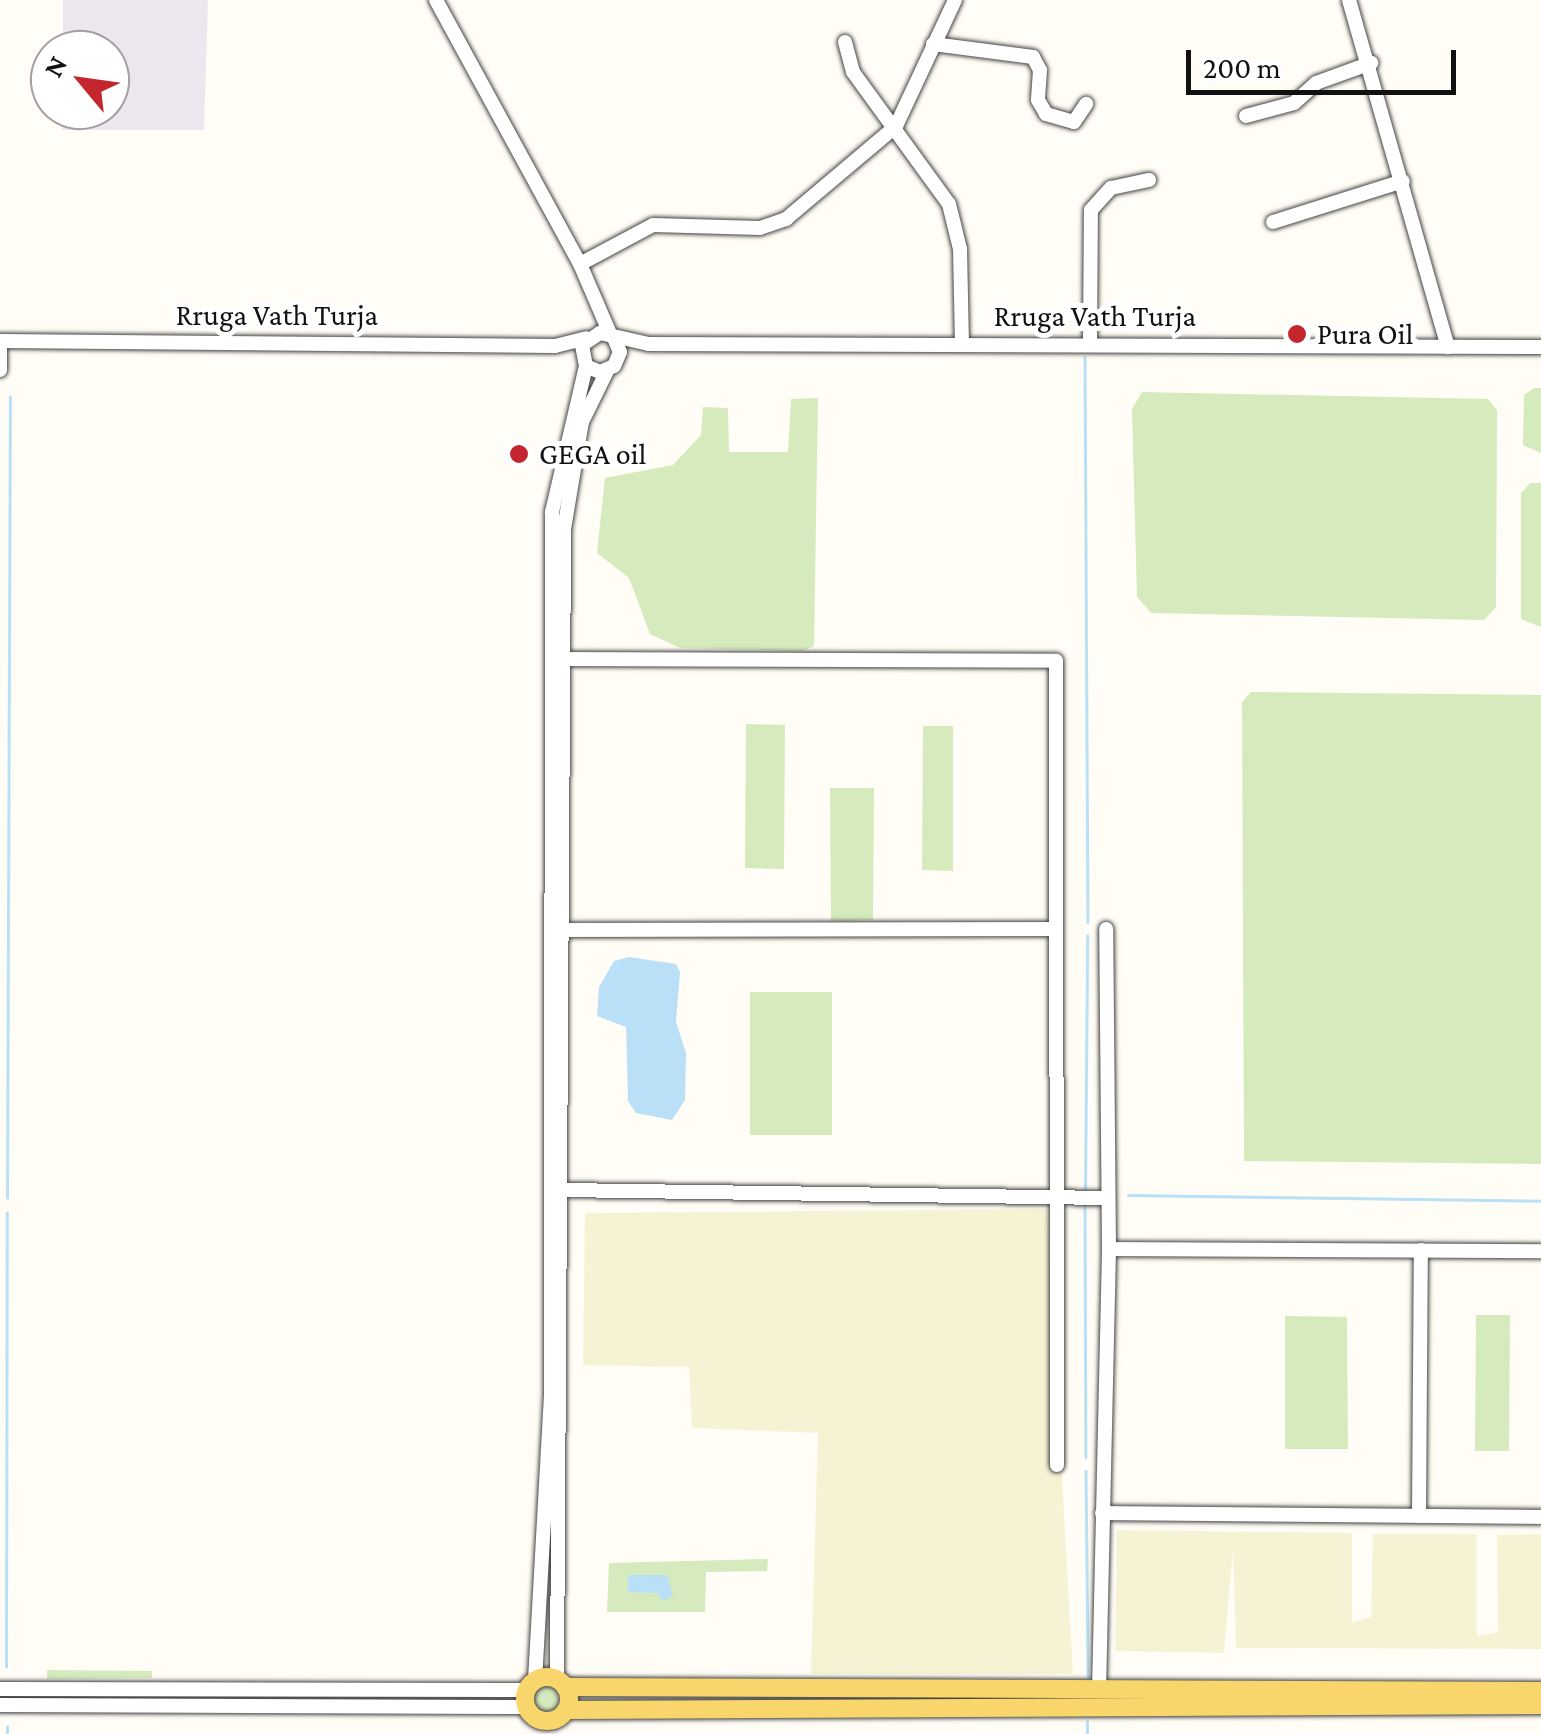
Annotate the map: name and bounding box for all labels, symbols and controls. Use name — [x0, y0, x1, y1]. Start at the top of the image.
north arrow — [30, 30, 130, 130]
scale bar — [1191, 30, 1461, 92]
text: N — [37, 50, 73, 82]
text: 200 m — [1203, 51, 1281, 84]
street label: Rruga Vath Turja — [176, 297, 378, 333]
street label: Rruga Vath Turja — [994, 298, 1196, 334]
place label: Pura Oil — [1317, 316, 1413, 352]
marker: Pura Oil — [1286, 323, 1308, 345]
place label: GEGA oil — [539, 436, 646, 472]
marker: GEGA oil — [508, 443, 530, 465]

